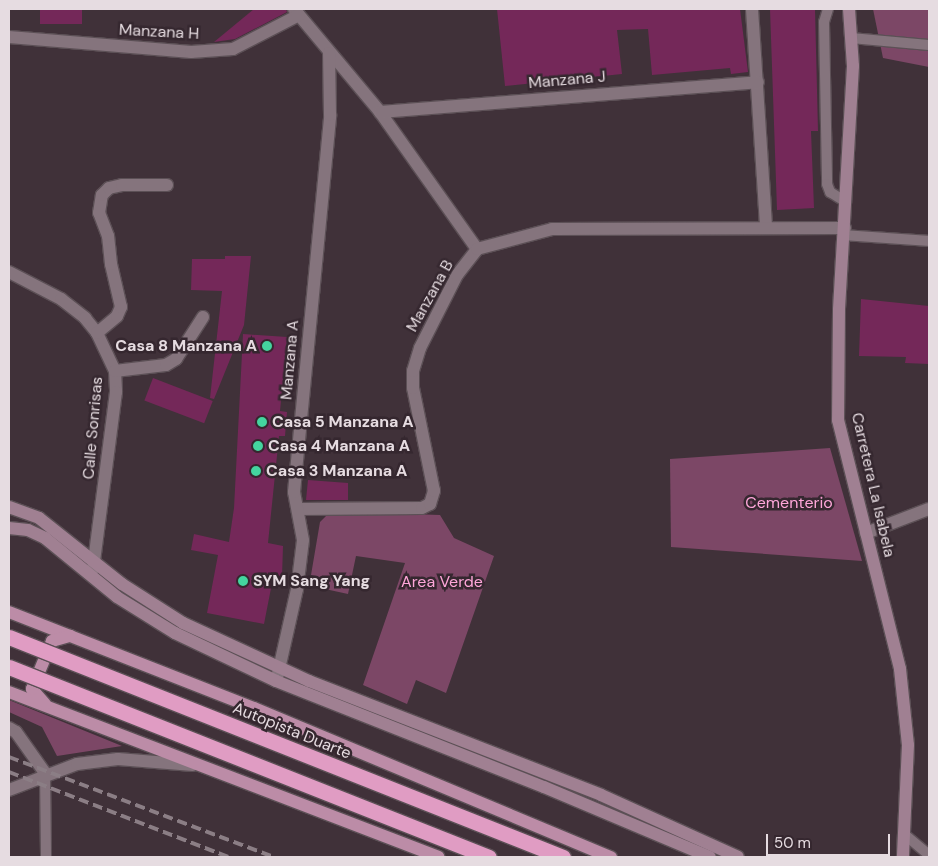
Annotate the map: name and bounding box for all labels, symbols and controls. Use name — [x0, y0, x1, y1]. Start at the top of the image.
street label: Manzana H — [118, 20, 200, 44]
street label: Manzana J — [528, 67, 606, 93]
street label: Manzana B — [402, 257, 458, 335]
street label: Manzana A — [277, 319, 303, 401]
place label: Casa 8 Manzana A — [115, 336, 257, 356]
marker: Casa 8 Manzana A — [261, 340, 273, 352]
street label: Calle Sonrisas — [79, 376, 107, 480]
street label: Carretera La Isabela — [847, 411, 899, 559]
place label: Casa 5 Manzana A — [272, 412, 414, 432]
marker: Casa 5 Manzana A — [256, 416, 268, 428]
place label: Casa 4 Manzana A — [268, 436, 410, 456]
marker: Casa 4 Manzana A — [252, 440, 264, 452]
place label: Casa 3 Manzana A — [266, 461, 407, 481]
marker: Casa 3 Manzana A — [250, 465, 262, 477]
park label: Cementerio — [745, 493, 833, 513]
place label: SYM Sang Yang — [253, 571, 370, 591]
park label: Area Verde — [401, 572, 483, 592]
marker: SYM Sang Yang — [237, 575, 249, 587]
street label: Autopista Duarte — [230, 699, 354, 763]
scale bar — [768, 824, 892, 856]
text: 50 m — [774, 833, 811, 853]

